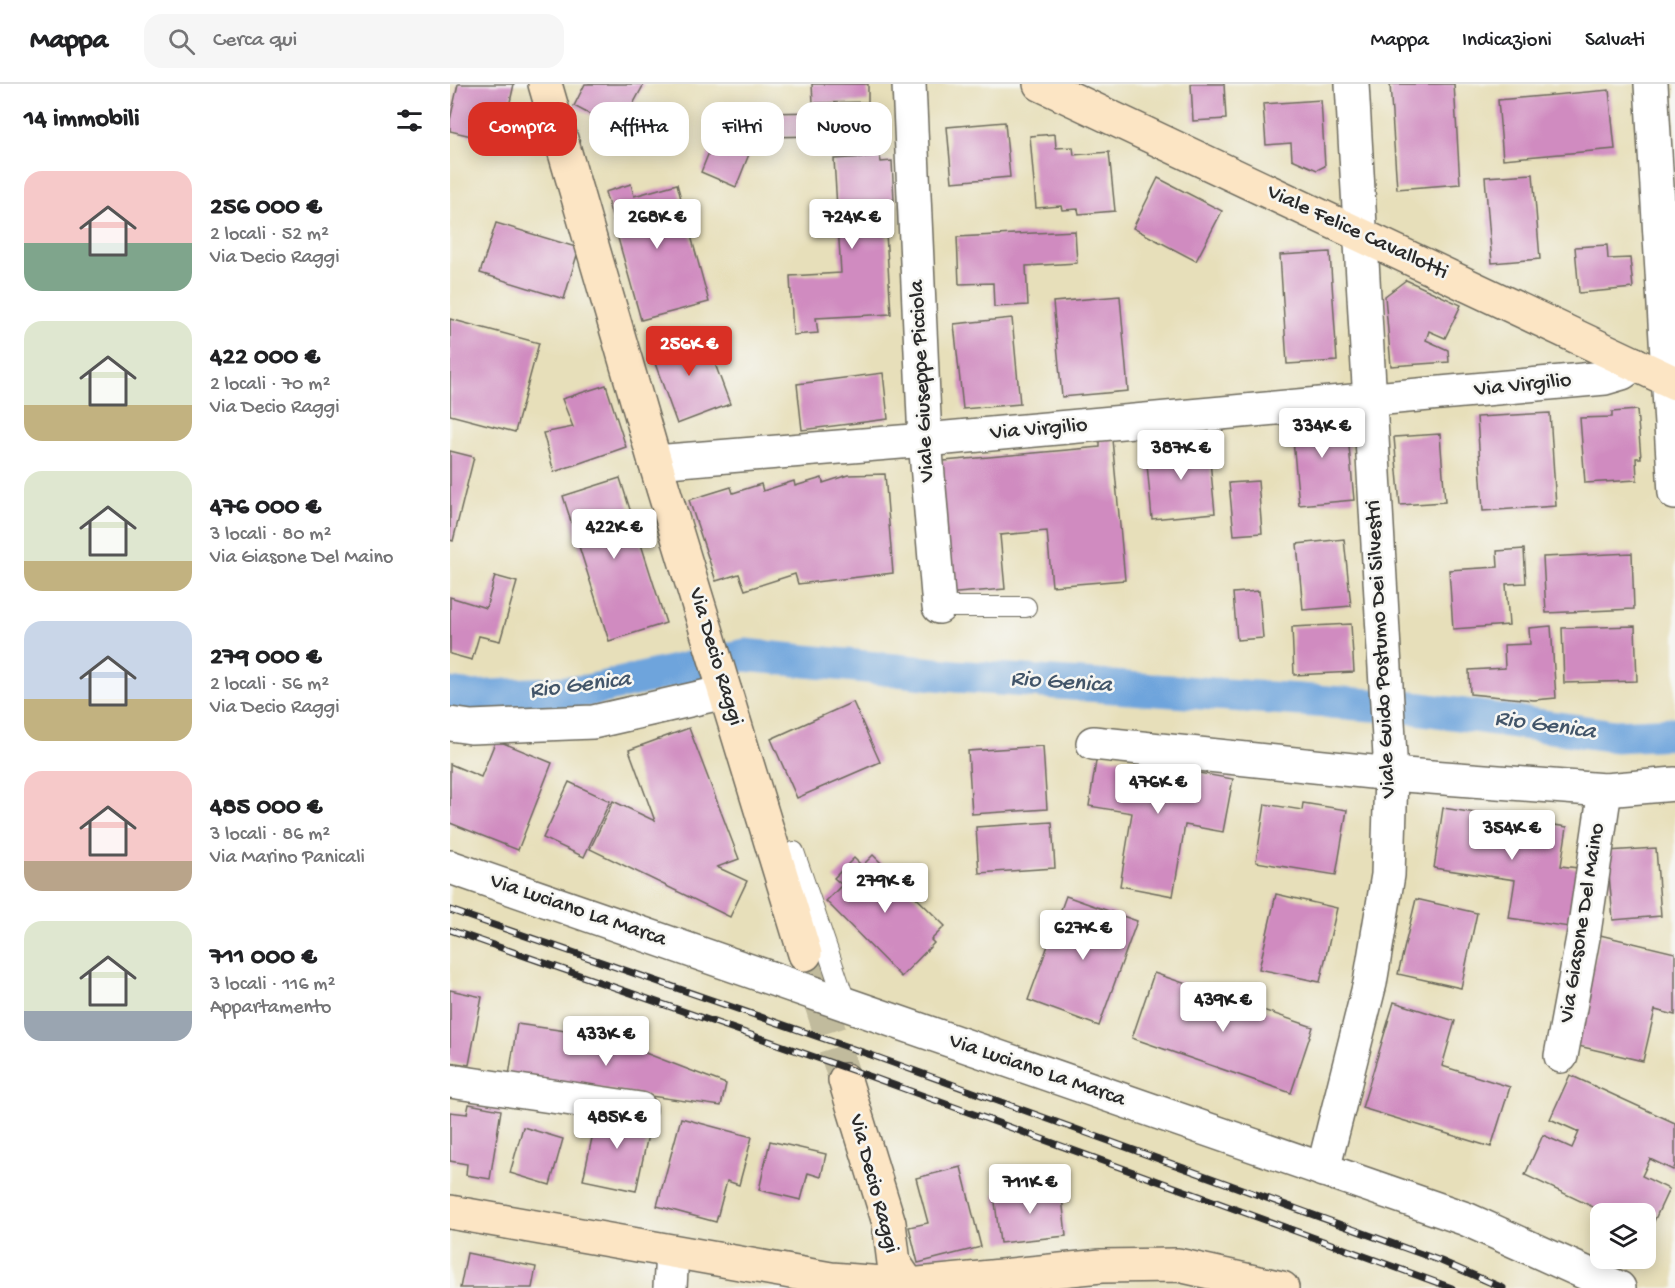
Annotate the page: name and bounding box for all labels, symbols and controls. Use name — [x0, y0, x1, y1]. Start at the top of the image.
search box — [144, 14, 564, 68]
text: Mappa — [30, 25, 108, 58]
icon: search — [165, 25, 198, 58]
text: Cerca qui — [213, 28, 297, 54]
text: Mappa — [1370, 29, 1429, 54]
text: Indicazioni — [1462, 29, 1552, 54]
text: Salvati — [1585, 29, 1645, 54]
chip: Compra — [468, 102, 577, 156]
chip: Affitta — [589, 102, 689, 156]
chip: Filtri — [701, 102, 784, 156]
chip: Nuovo — [796, 102, 892, 156]
icon: filters — [393, 104, 426, 137]
text: 14 immobili — [24, 105, 140, 136]
street label: Viale Felice Cavallotti — [1261, 179, 1452, 286]
text: 256 000 € — [210, 193, 322, 224]
icon: home — [72, 195, 144, 267]
pin: 268K € — [608, 199, 706, 250]
pin: 724K € — [803, 199, 901, 250]
text: 268K € — [628, 207, 686, 230]
text: 724K € — [823, 207, 881, 230]
text: 2 locali · 52 m² — [210, 224, 329, 247]
text: Via Decio Raggi — [210, 247, 340, 270]
street label: Viale Giuseppe Picciola — [905, 278, 941, 484]
pin: 256K € — [640, 326, 738, 377]
text: 256K € — [660, 334, 718, 357]
text: 422 000 € — [210, 343, 320, 374]
icon: home — [72, 345, 144, 417]
street label: Via Virgilio — [1472, 368, 1573, 404]
text: 2 locali · 70 m² — [210, 374, 330, 397]
text: Via Decio Raggi — [210, 397, 340, 420]
pin: 334K € — [1273, 408, 1371, 459]
street label: Via Virgilio — [988, 413, 1089, 447]
text: 334K € — [1293, 416, 1351, 439]
pin: 387K € — [1132, 430, 1230, 481]
text: 387K € — [1151, 438, 1211, 461]
text: 476 000 € — [210, 493, 321, 524]
icon: home — [72, 495, 144, 567]
street label: Viale Guido Postumo Dei Silvestri — [1361, 499, 1403, 800]
pin: 422K € — [565, 509, 663, 560]
text: 422K € — [586, 517, 642, 540]
text: 3 locali · 80 m² — [210, 524, 331, 547]
text: Via Giasone Del Maino — [210, 547, 393, 570]
street label: Via Decio Raggi — [681, 584, 748, 729]
text: 279 000 € — [210, 643, 321, 674]
icon: home — [72, 645, 144, 717]
water label: Rio Genica — [528, 665, 634, 707]
water label: Rio Genica — [1009, 665, 1114, 701]
text: 2 locali · 56 m² — [210, 674, 329, 697]
text: Via Decio Raggi — [210, 697, 340, 720]
water label: Rio Genica — [1493, 705, 1599, 748]
pin: 476K € — [1109, 764, 1207, 815]
text: 476K € — [1129, 772, 1187, 795]
text: 485 000 € — [210, 793, 322, 824]
icon: home — [72, 795, 144, 867]
pin: 354K € — [1463, 810, 1561, 861]
text: 354K € — [1483, 818, 1541, 841]
street label: Via Giasone Del Maino — [1554, 821, 1612, 1026]
text: 3 locali · 86 m² — [210, 824, 330, 847]
text: Via Marino Panicali — [210, 847, 365, 870]
pin: 279K € — [836, 863, 934, 914]
street label: Via Luciano La Marca — [485, 868, 670, 954]
text: 279K € — [856, 871, 914, 894]
pin: 627K € — [1034, 910, 1132, 961]
text: 627K € — [1054, 918, 1112, 941]
text: 711 000 € — [210, 943, 317, 974]
icon: home — [72, 945, 144, 1017]
text: 3 locali · 116 m² — [210, 974, 335, 997]
pin: 439K € — [1174, 982, 1272, 1033]
text: 439K € — [1194, 990, 1252, 1013]
text: Appartamento — [210, 997, 332, 1020]
pin: 433K € — [557, 1016, 655, 1067]
text: 433K € — [577, 1024, 635, 1047]
street label: Via Luciano La Marca — [944, 1028, 1129, 1114]
pin: 485K € — [568, 1099, 666, 1150]
text: 485K € — [588, 1107, 646, 1130]
street label: Via Decio Raggi — [842, 1111, 904, 1256]
pin: 711K € — [981, 1164, 1079, 1215]
text: 711K € — [1003, 1172, 1057, 1195]
map controls — [1590, 1203, 1656, 1269]
button: layers — [1590, 1203, 1656, 1269]

